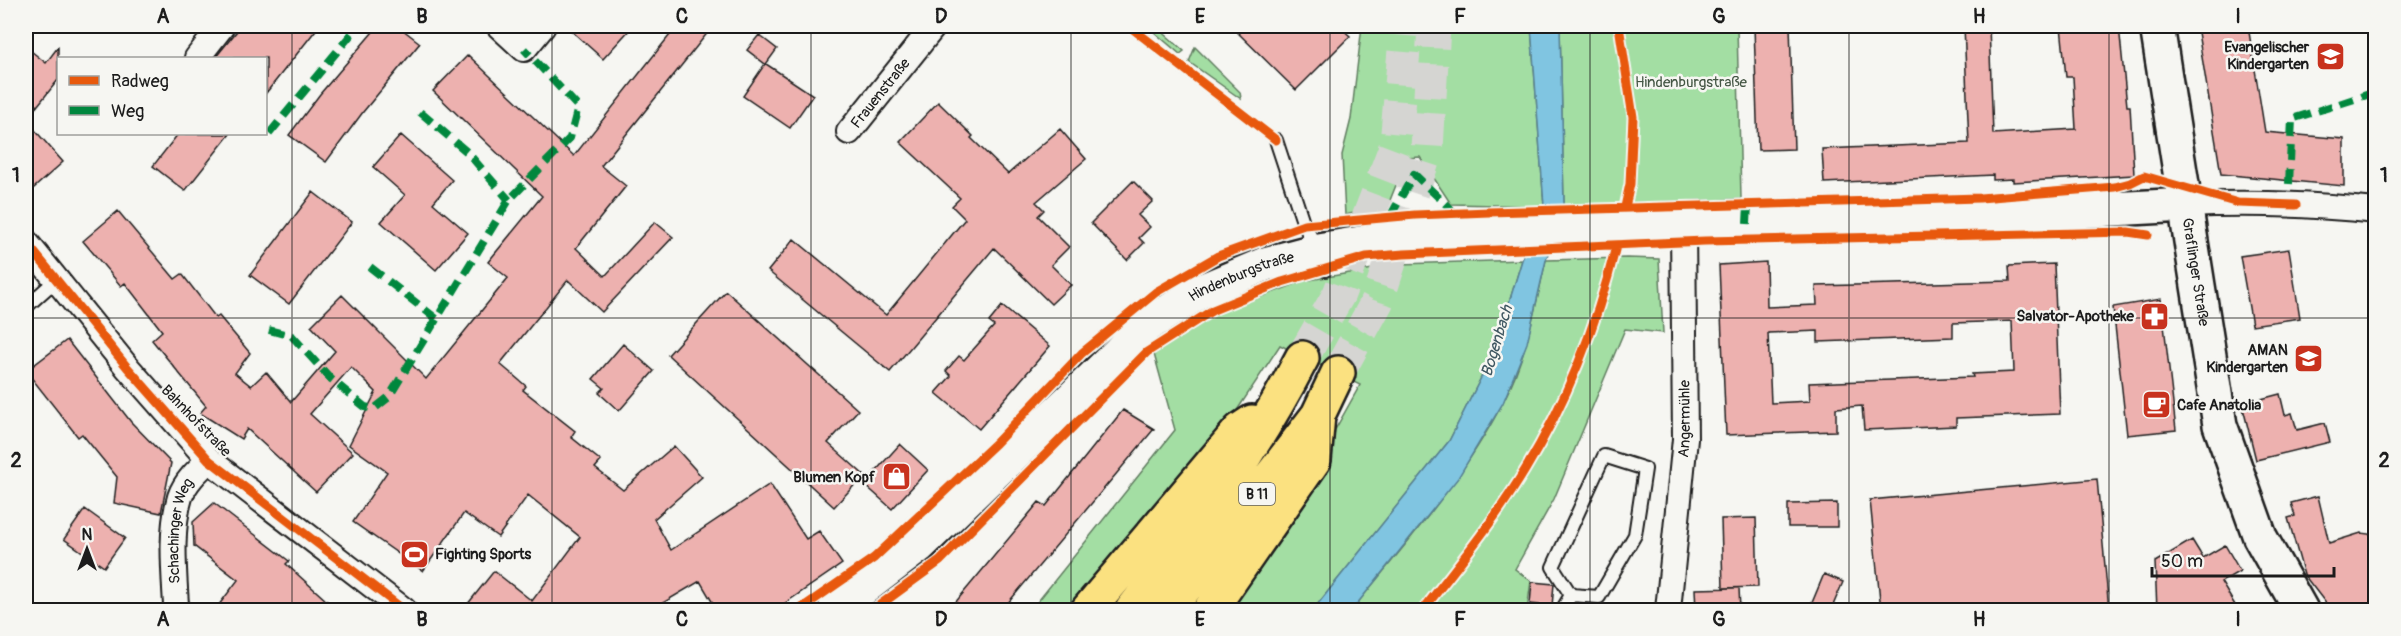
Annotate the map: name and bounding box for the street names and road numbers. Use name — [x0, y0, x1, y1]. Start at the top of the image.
street label: Frauenstraße — [846, 54, 915, 132]
street label: Graflinger Straße — [2178, 216, 2214, 328]
street label: Hindenburgstraße — [1185, 247, 1297, 306]
street label: Angermühle — [1674, 379, 1695, 459]
street label: Bahnhofstraße — [157, 381, 235, 461]
street label: Schachinger Weg — [164, 474, 198, 584]
road number: B 11 — [1239, 483, 1275, 505]

